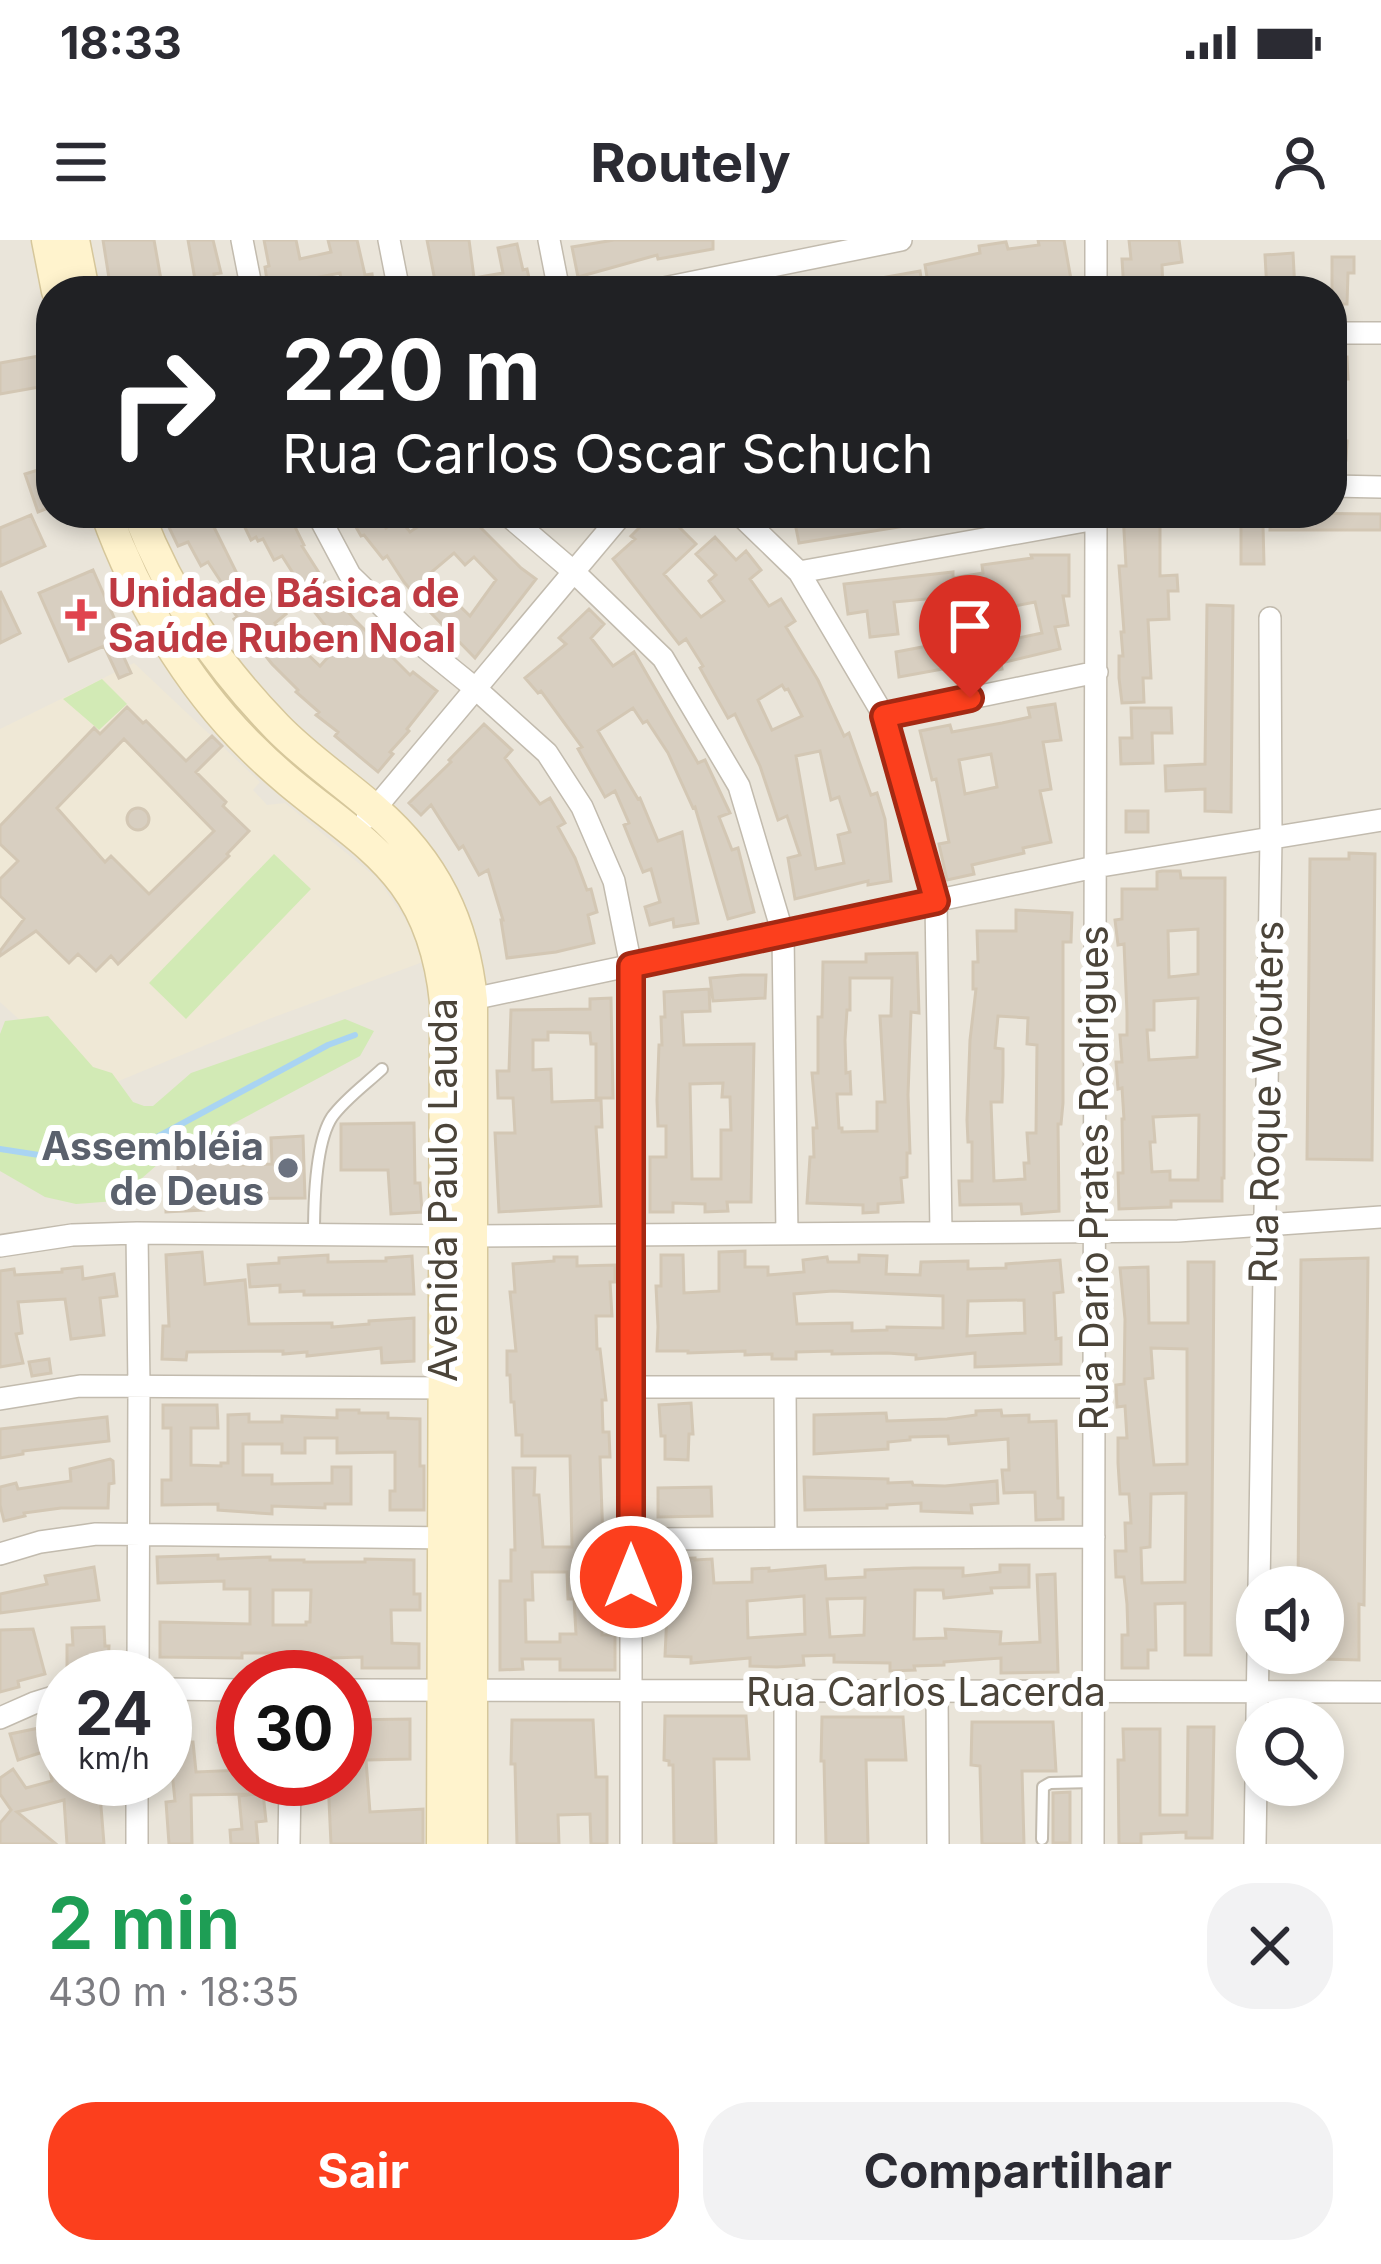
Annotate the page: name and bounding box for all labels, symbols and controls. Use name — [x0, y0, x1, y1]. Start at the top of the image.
text: 18:33 — [60, 15, 182, 70]
icon: menu — [48, 129, 114, 195]
icon: person — [1267, 129, 1333, 195]
text: Routely — [590, 130, 791, 195]
text: 220 m — [282, 319, 541, 420]
icon: right — [84, 324, 240, 480]
text: Rua Carlos Oscar Schuch — [282, 421, 933, 486]
place label: Unidade Básica de Saúde Ruben Noal — [108, 569, 460, 661]
pin — [919, 575, 1021, 698]
icon: arrive — [937, 593, 1003, 659]
marker: Unidade Básica de Saúde Ruben Noal — [65, 599, 97, 631]
street label: Rua Roque Wouters — [1239, 920, 1292, 1284]
street label: Rua Dario Prates Rodrigues — [1070, 925, 1117, 1431]
street label: Avenida Paulo Lauda — [419, 998, 466, 1382]
place label: Assembléia de Deus — [41, 1122, 264, 1214]
marker: Assembléia de Deus — [275, 1155, 301, 1181]
position arrow — [568, 1514, 694, 1640]
map controls — [1236, 1566, 1344, 1806]
button: sound — [1236, 1566, 1344, 1674]
speed limit sign: 30 — [216, 1650, 372, 1806]
street label: Rua Carlos Lacerda — [746, 1668, 1106, 1715]
text: 24 — [75, 1677, 153, 1749]
button: search — [1236, 1698, 1344, 1806]
text: km/h — [78, 1740, 150, 1776]
text: 2 min — [48, 1879, 240, 1966]
button: close — [1207, 1883, 1333, 2009]
text: 430 m · 18:35 — [48, 1968, 299, 2015]
button: Sair — [48, 2102, 679, 2240]
button: Compartilhar — [703, 2102, 1333, 2240]

